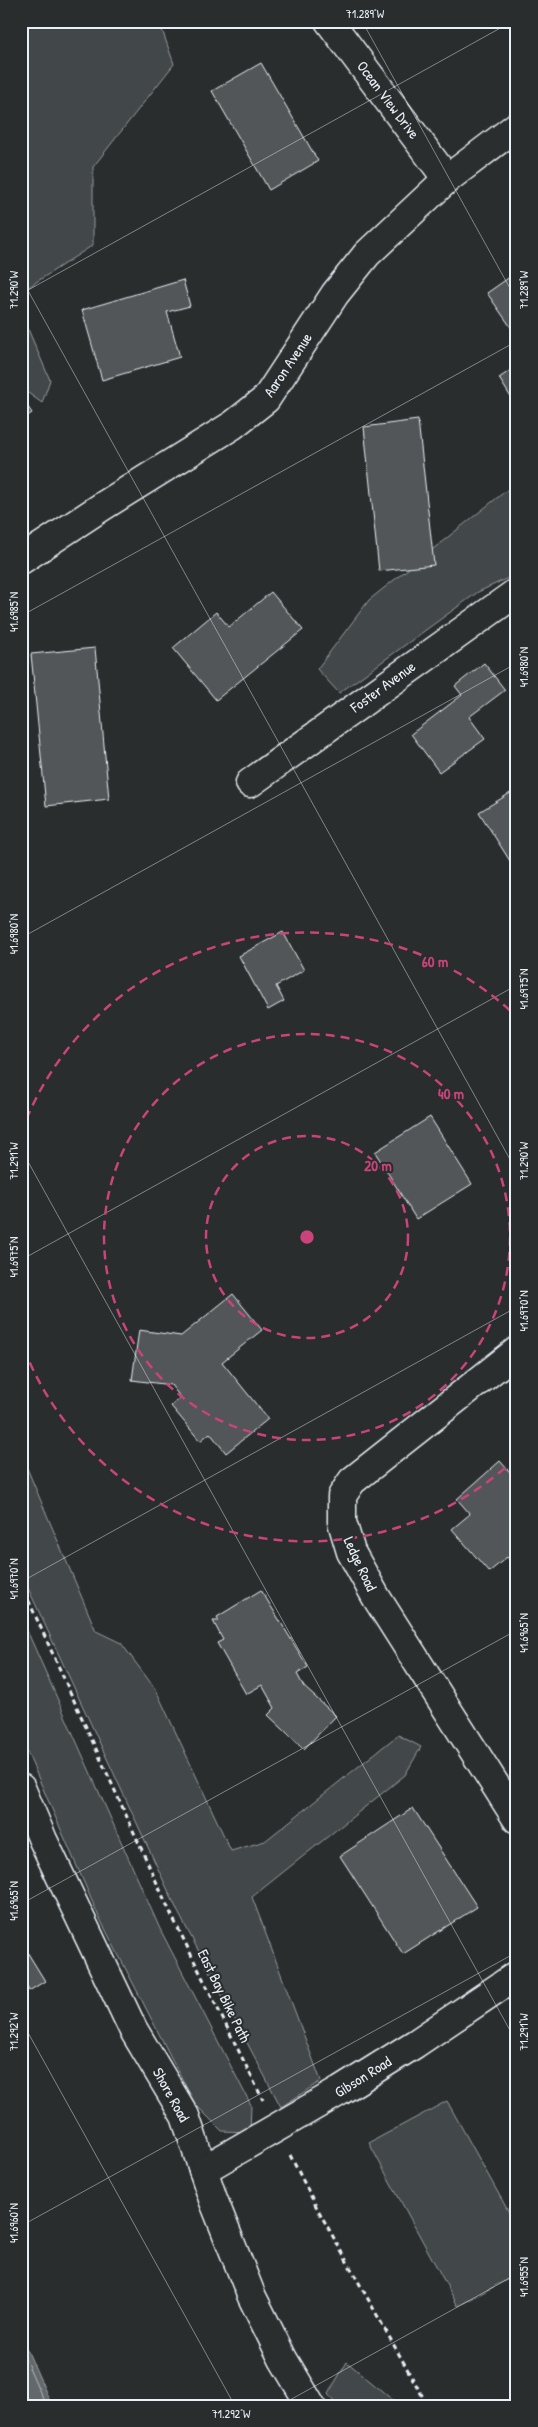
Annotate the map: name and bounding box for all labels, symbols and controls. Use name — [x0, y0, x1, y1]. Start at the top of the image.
text: 71.289°W — [346, 5, 385, 22]
street label: Ocean View Drive — [352, 56, 425, 143]
text: 71.290°W — [5, 270, 22, 309]
text: 71.289°W — [515, 270, 532, 309]
street label: Aaron Avenue — [258, 328, 317, 401]
text: 41.6985°N — [5, 592, 22, 632]
text: 41.6980°N — [515, 647, 532, 687]
street label: Foster Avenue — [345, 656, 420, 718]
text: 41.6980°N — [5, 914, 22, 954]
text: 60 m — [422, 951, 448, 972]
text: 41.6975°N — [515, 969, 532, 1009]
text: 40 m — [438, 1083, 464, 1104]
text: 71.290°W — [515, 1141, 532, 1180]
text: 71.291°W — [5, 1142, 22, 1180]
text: 20 m — [364, 1155, 392, 1176]
centre of rings — [298, 1228, 316, 1246]
text: 41.6975°N — [5, 1237, 22, 1277]
text: 41.6970°N — [515, 1290, 532, 1332]
street label: Ledge Road — [339, 1533, 382, 1595]
text: 41.6970°N — [5, 1558, 22, 1600]
text: 41.6965°N — [515, 1613, 532, 1653]
text: 41.6965°N — [5, 1881, 22, 1921]
street label: East Bay Bike Path — [193, 1946, 256, 2046]
text: 71.292°W — [5, 2012, 22, 2051]
text: 71.291°W — [515, 2013, 532, 2051]
street label: Gibson Road — [330, 2051, 395, 2102]
street label: Shore Road — [148, 2064, 195, 2126]
text: 41.6960°N — [5, 2203, 22, 2243]
text: 41.6955°N — [515, 2257, 532, 2297]
text: 71.292°W — [212, 2405, 251, 2422]

